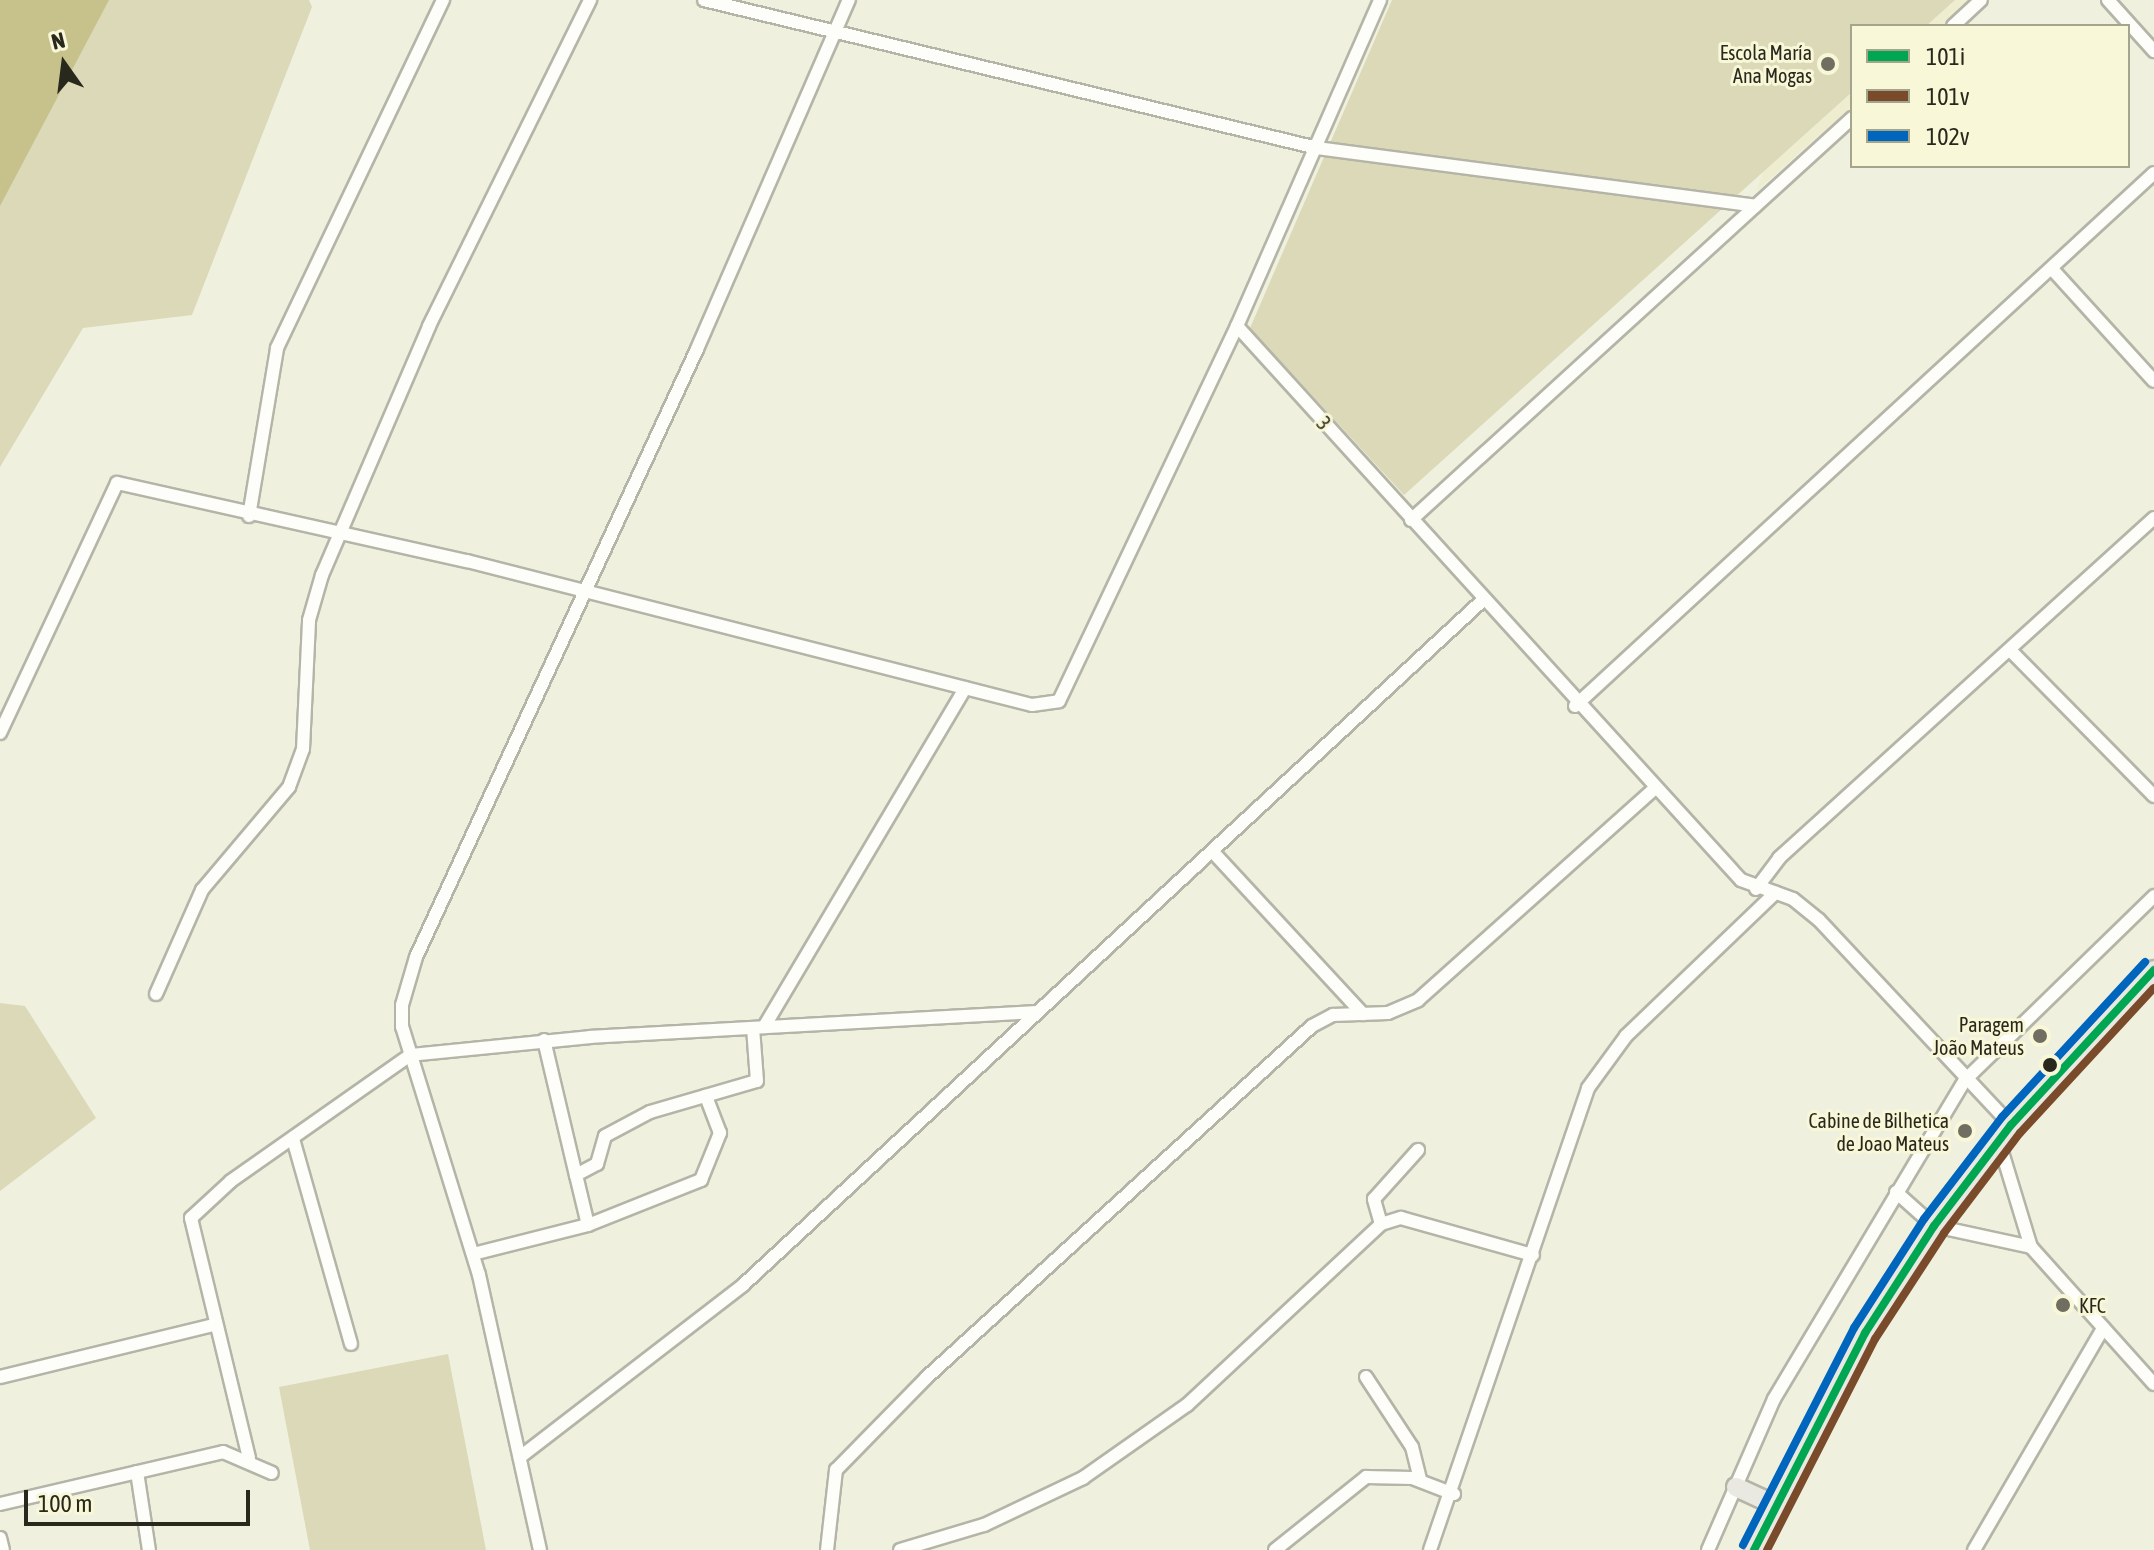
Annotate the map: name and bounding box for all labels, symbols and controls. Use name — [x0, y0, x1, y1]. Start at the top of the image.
north arrow — [24, 24, 104, 104]
legend — [1850, 24, 2130, 168]
text: N — [49, 27, 68, 55]
place label: Escola María Ana Mogas — [1720, 40, 1812, 87]
text: 101i — [1926, 43, 1965, 70]
marker: Escola María Ana Mogas — [1819, 55, 1837, 73]
text: 101v — [1926, 83, 1970, 110]
text: 102v — [1926, 123, 1970, 150]
street label: 3 — [1312, 411, 1336, 435]
place label: Paragem João Mateus — [1933, 1012, 2024, 1059]
marker: Paragem João Mateus — [2031, 1027, 2049, 1045]
unlabelled marker — [2042, 1057, 2058, 1073]
place label: Cabine de Bilhetica de Joao Mateus — [1809, 1108, 1949, 1155]
marker: Cabine de Bilhetica de Joao Mateus — [1956, 1122, 1974, 1140]
place label: KFC — [2079, 1293, 2106, 1317]
marker: KFC — [2054, 1296, 2072, 1314]
scale bar — [28, 1474, 254, 1524]
text: 100 m — [38, 1490, 92, 1517]

